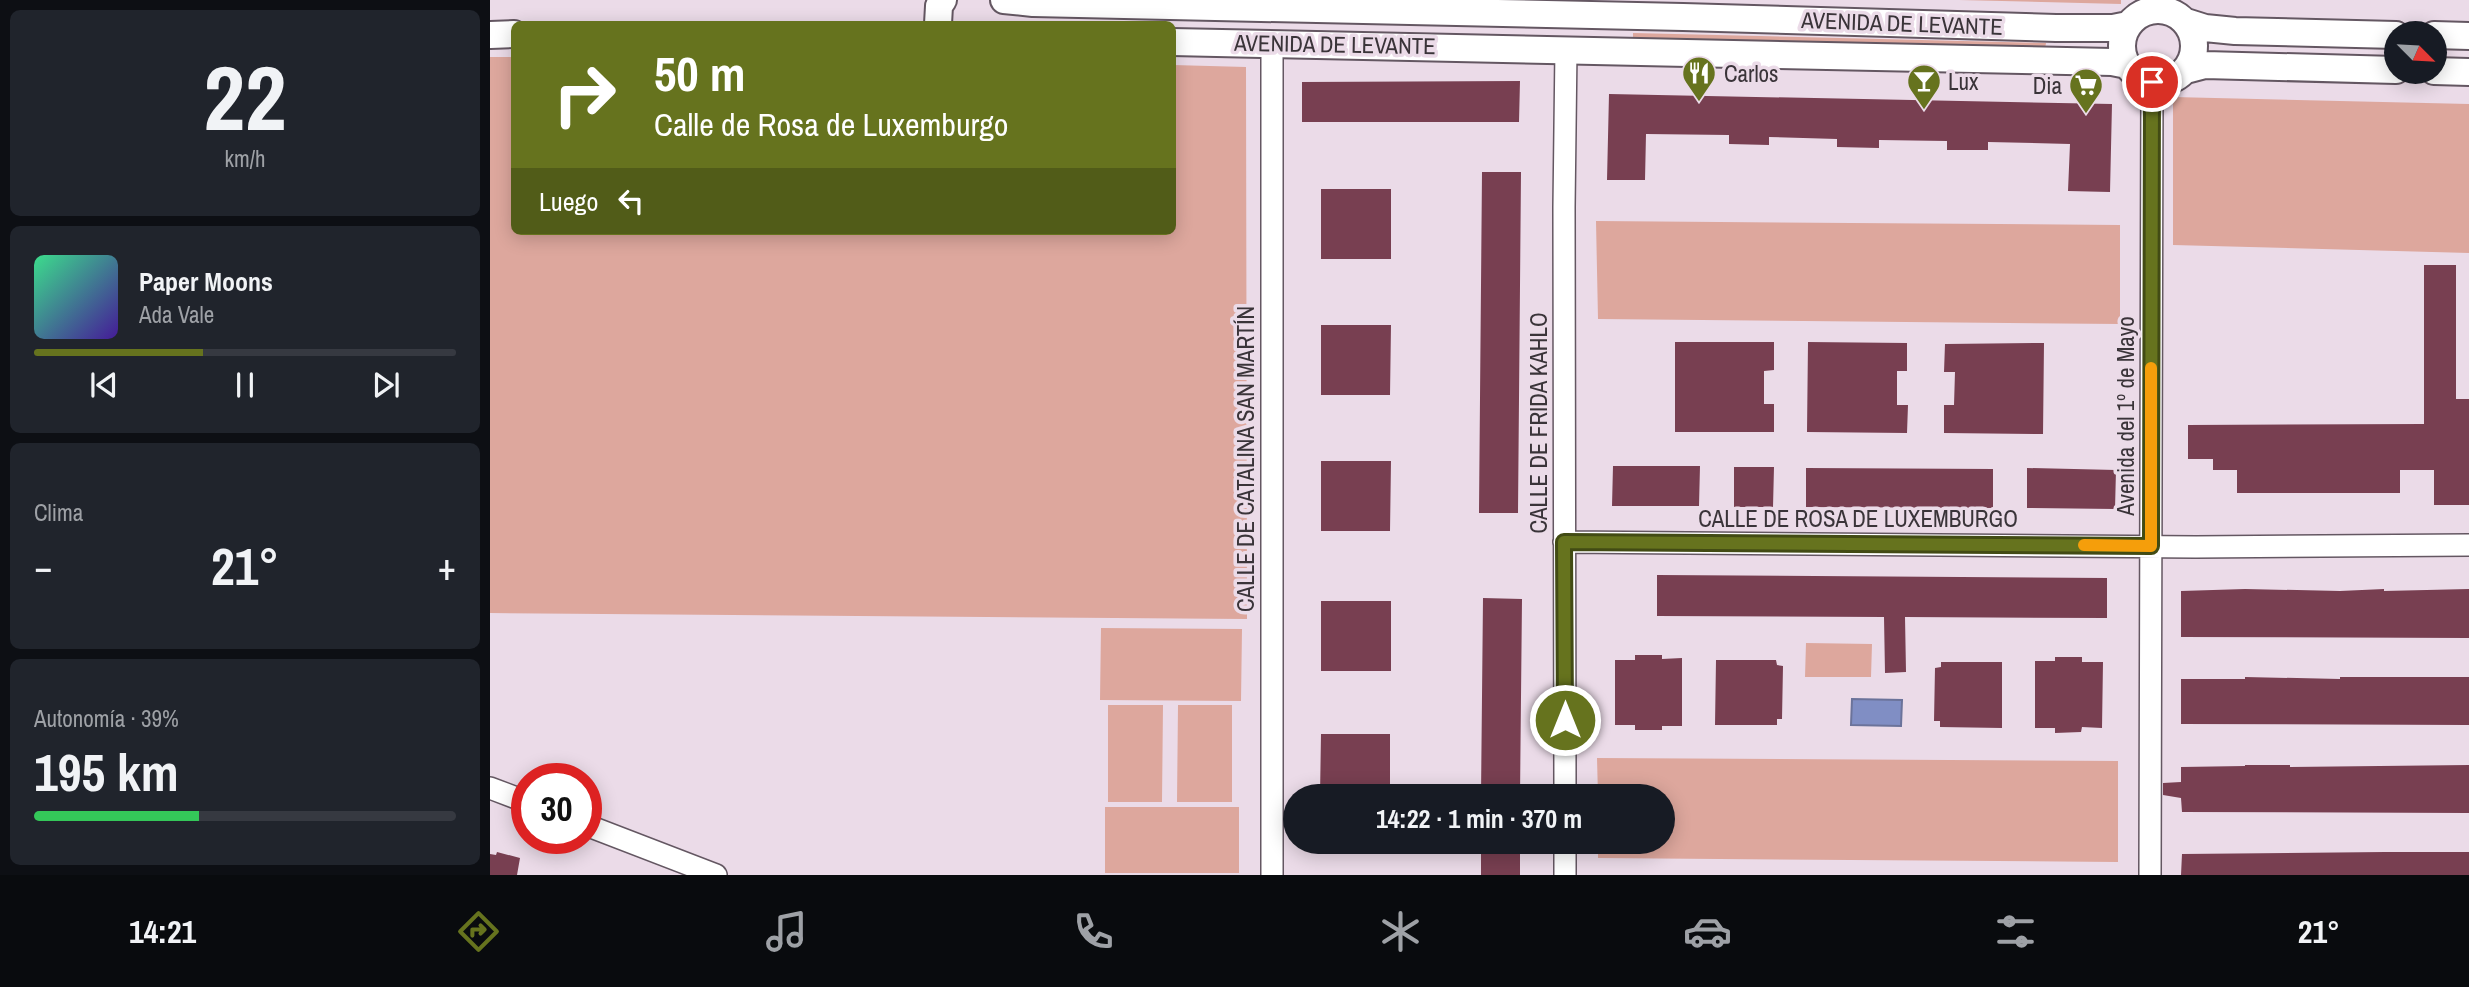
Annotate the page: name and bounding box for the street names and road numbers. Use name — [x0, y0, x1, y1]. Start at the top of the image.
street label: AVENIDA DE LEVANTE — [1800, 4, 2003, 42]
street label: AVENIDA DE LEVANTE — [1233, 27, 1436, 61]
street label: CALLE DE CATALINA SAN MARTÍN — [1230, 306, 1261, 612]
street label: CALLE DE FRIDA KAHLO — [1523, 312, 1554, 534]
street label: Avenida del 1º de Mayo — [2110, 316, 2141, 517]
street label: CALLE DE ROSA DE LUXEMBURGO — [1698, 503, 2018, 534]

